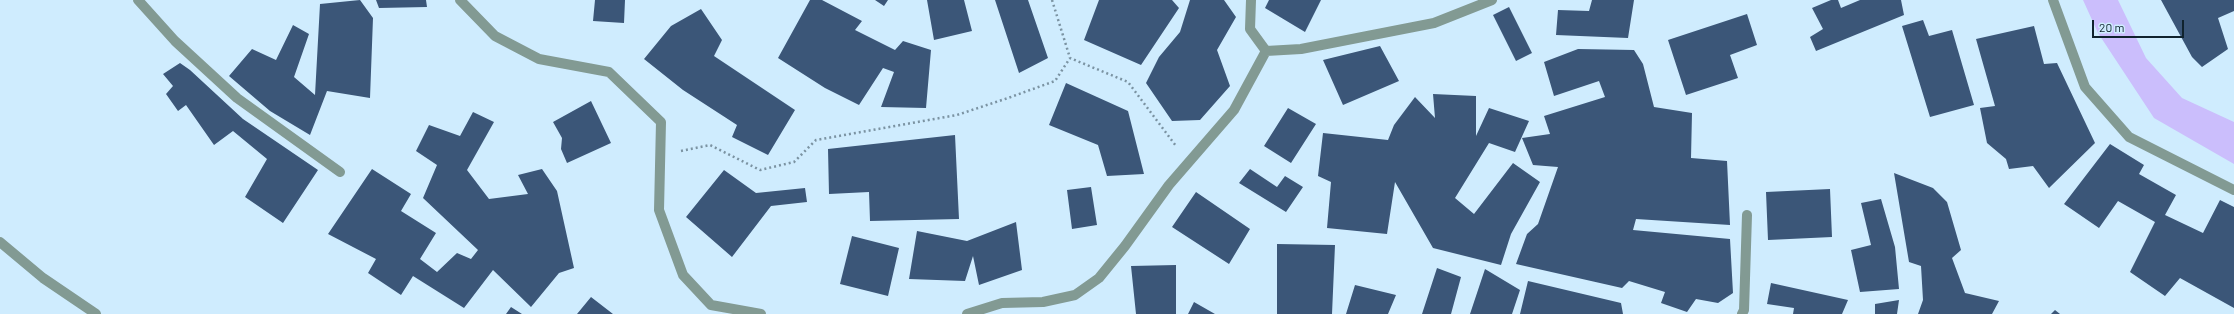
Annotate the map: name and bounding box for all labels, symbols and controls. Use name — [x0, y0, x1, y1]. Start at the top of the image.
scale bar — [2094, 12, 2186, 38]
text: 20 m — [2099, 20, 2125, 34]

